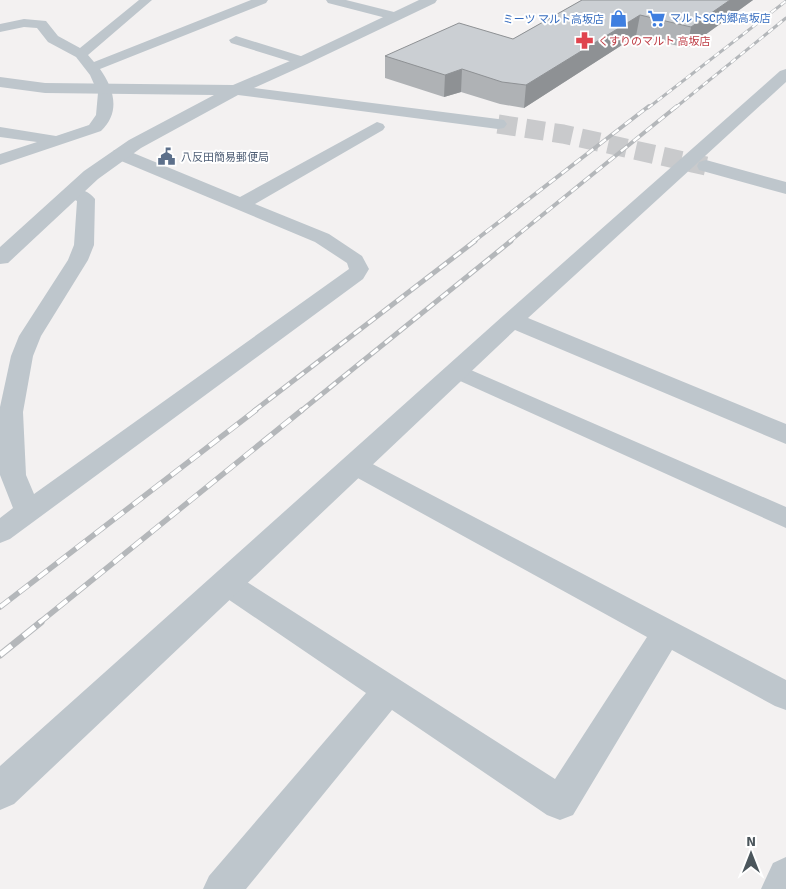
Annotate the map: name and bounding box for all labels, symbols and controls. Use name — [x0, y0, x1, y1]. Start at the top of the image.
supermarket icon: マルトSC内郷高坂店 — [646, 8, 666, 28]
shop icon: ミーツ マルト高坂店 — [608, 9, 628, 29]
place label: マルトSC内郷高坂店 — [670, 12, 771, 25]
place label: ミーツ マルト高坂店 — [503, 13, 604, 26]
pharmacy icon: くすりのマルト 高坂店 — [574, 31, 594, 51]
place label: くすりのマルト 高坂店 — [598, 35, 710, 48]
public building icon: 八反田簡易郵便局 — [157, 147, 177, 167]
place label: 八反田簡易郵便局 — [181, 151, 269, 164]
north arrow — [726, 829, 776, 879]
text: N — [746, 833, 756, 850]

